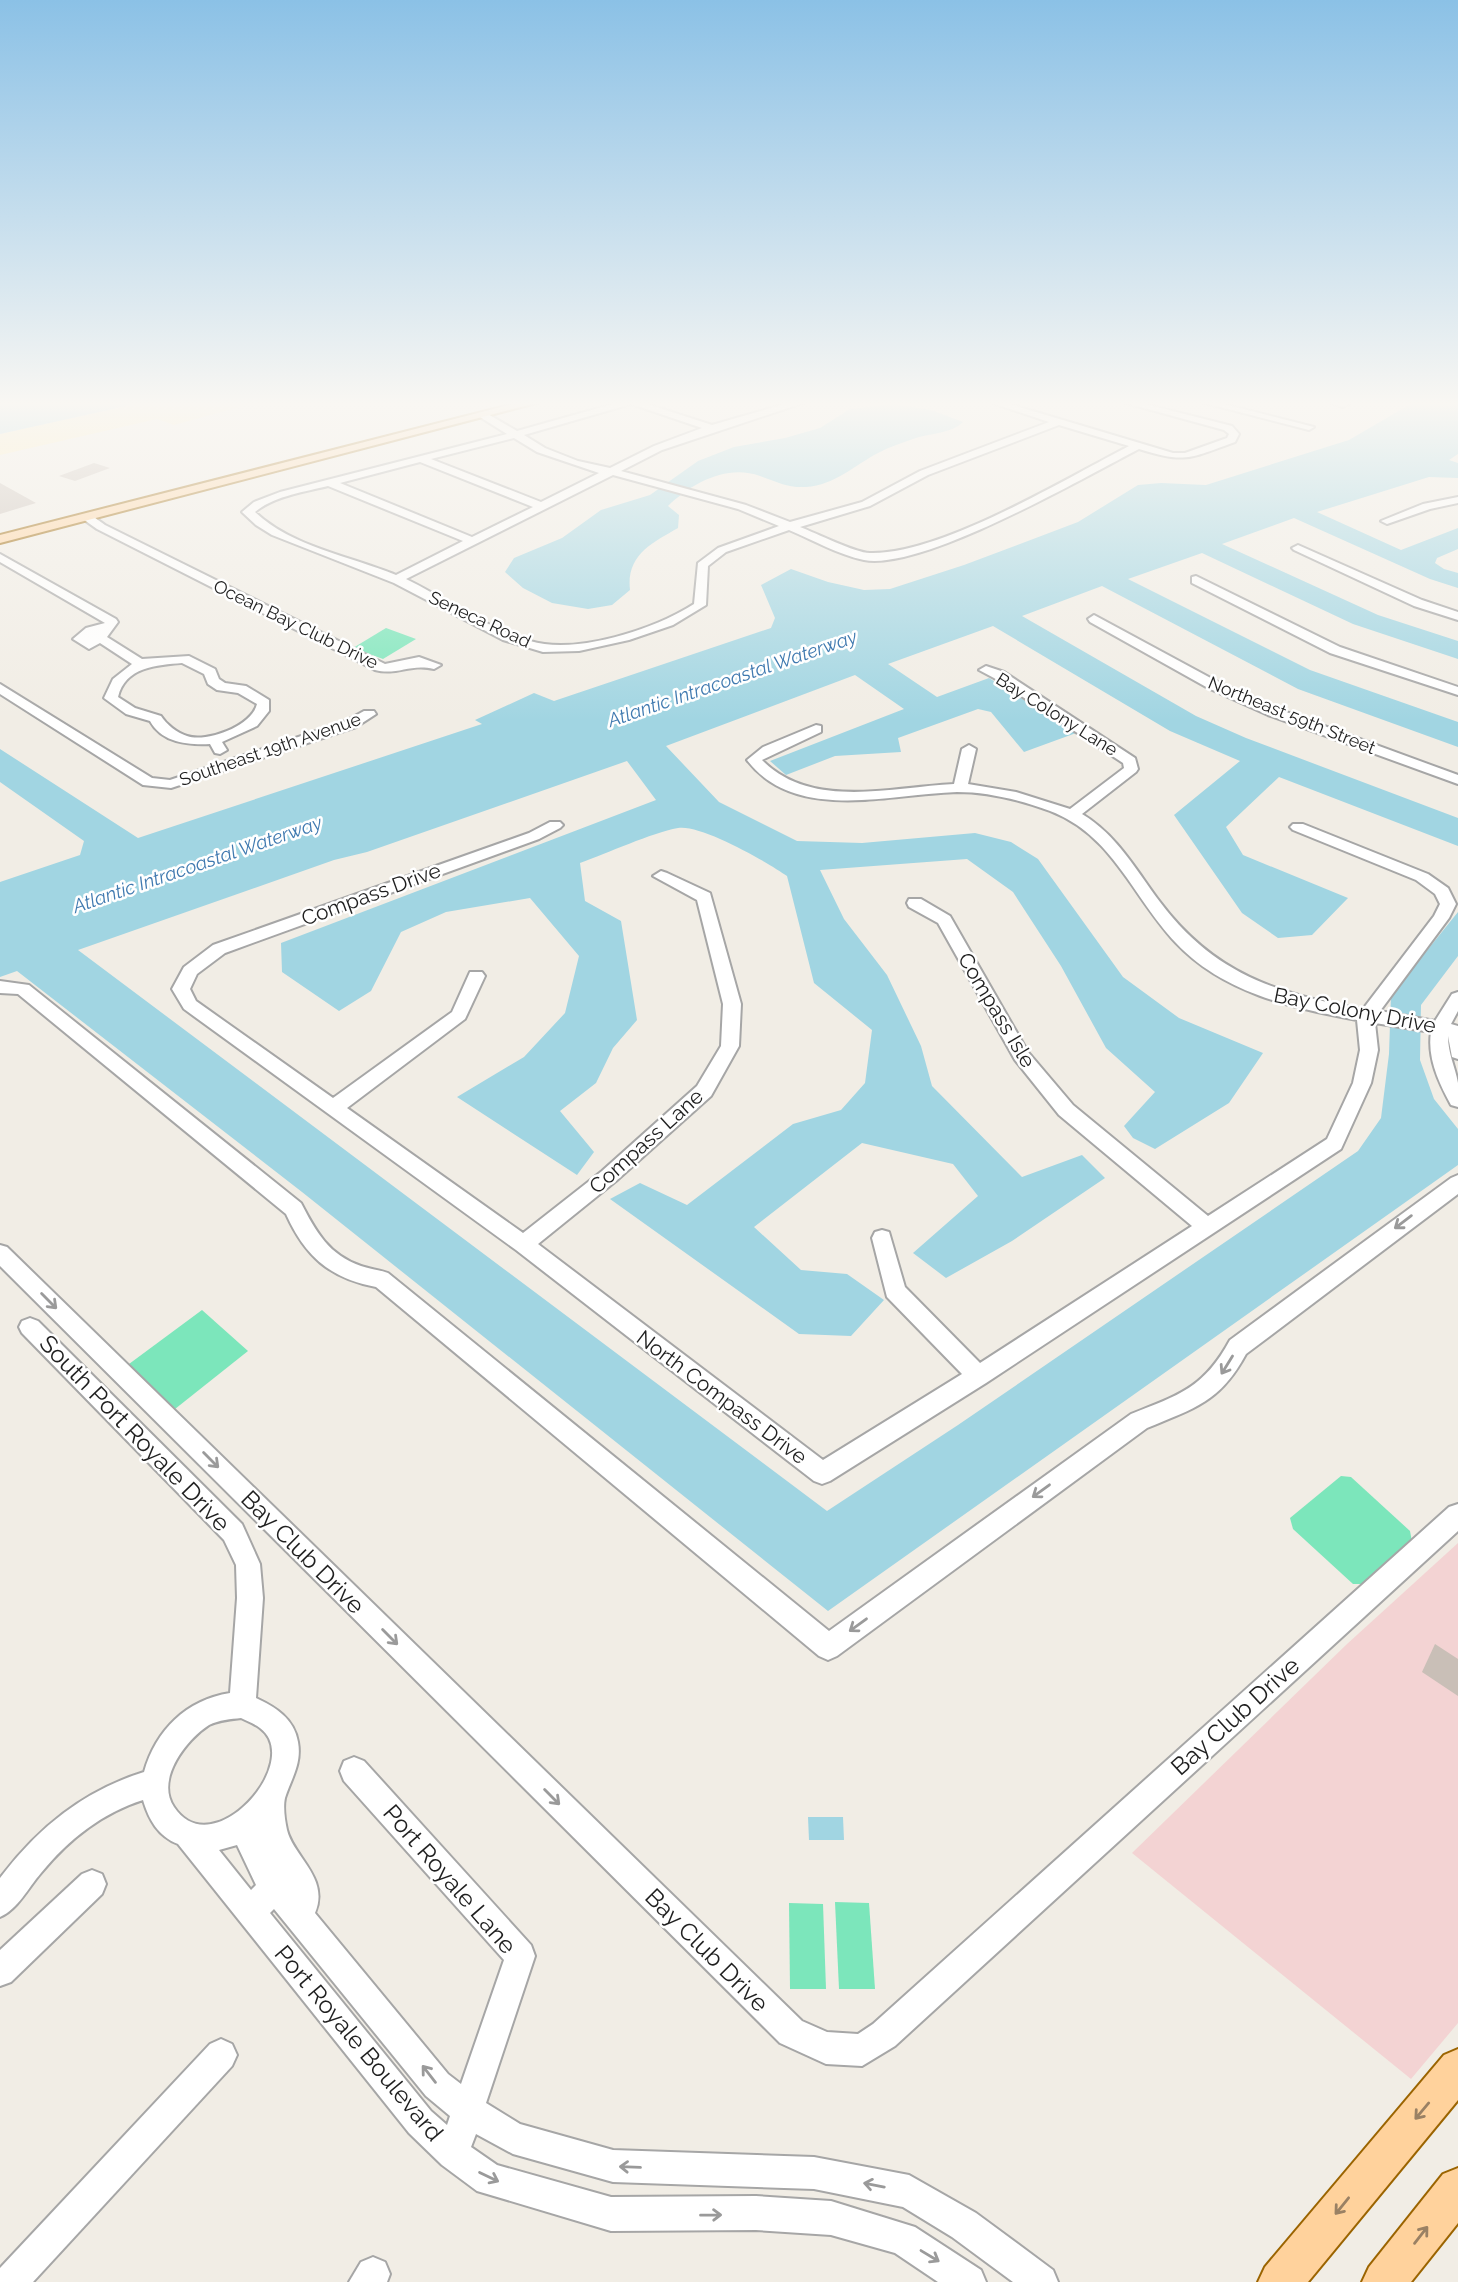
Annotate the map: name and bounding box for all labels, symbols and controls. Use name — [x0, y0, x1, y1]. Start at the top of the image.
street label: Ocean Bay Club Drive — [210, 575, 382, 673]
street label: Seneca Road — [426, 586, 534, 652]
water label: Atlantic Intracoastal Waterway — [604, 625, 860, 731]
street label: Bay Colony Lane — [992, 668, 1122, 760]
street label: Northeast 59th Street — [1205, 672, 1379, 758]
street label: Southeast 19th Avenue — [177, 708, 364, 790]
water label: Atlantic Intracoastal Waterway — [69, 811, 325, 917]
street label: Compass Drive — [298, 857, 444, 931]
street label: Compass Isle — [953, 948, 1041, 1072]
street label: Bay Colony Drive — [1272, 982, 1438, 1038]
street label: Compass Lane — [584, 1083, 708, 1199]
one-way arrow — [1394, 1215, 1413, 1230]
one-way arrow — [40, 1292, 57, 1309]
street label: North Compass Drive — [632, 1325, 812, 1469]
street label: South Port Royale Drive — [34, 1329, 236, 1537]
one-way arrow — [1220, 1355, 1235, 1374]
one-way arrow — [202, 1452, 219, 1469]
one-way arrow — [1032, 1483, 1051, 1498]
street label: Bay Club Drive — [235, 1484, 371, 1620]
one-way arrow — [849, 1618, 868, 1633]
one-way arrow — [381, 1629, 398, 1646]
street label: Bay Club Drive — [1165, 1651, 1305, 1781]
one-way arrow — [543, 1788, 560, 1805]
street label: Port Royale Lane — [377, 1798, 523, 1960]
street label: Bay Club Drive — [639, 1882, 775, 2018]
street label: Port Royale Boulevard — [269, 1939, 449, 2147]
one-way arrow — [421, 2066, 436, 2084]
one-way arrow — [1414, 2102, 1430, 2120]
one-way arrow — [619, 2161, 642, 2174]
one-way arrow — [478, 2171, 499, 2185]
one-way arrow — [863, 2177, 886, 2191]
one-way arrow — [1334, 2197, 1350, 2215]
one-way arrow — [699, 2208, 722, 2221]
one-way arrow — [1414, 2227, 1429, 2245]
one-way arrow — [920, 2249, 940, 2263]

